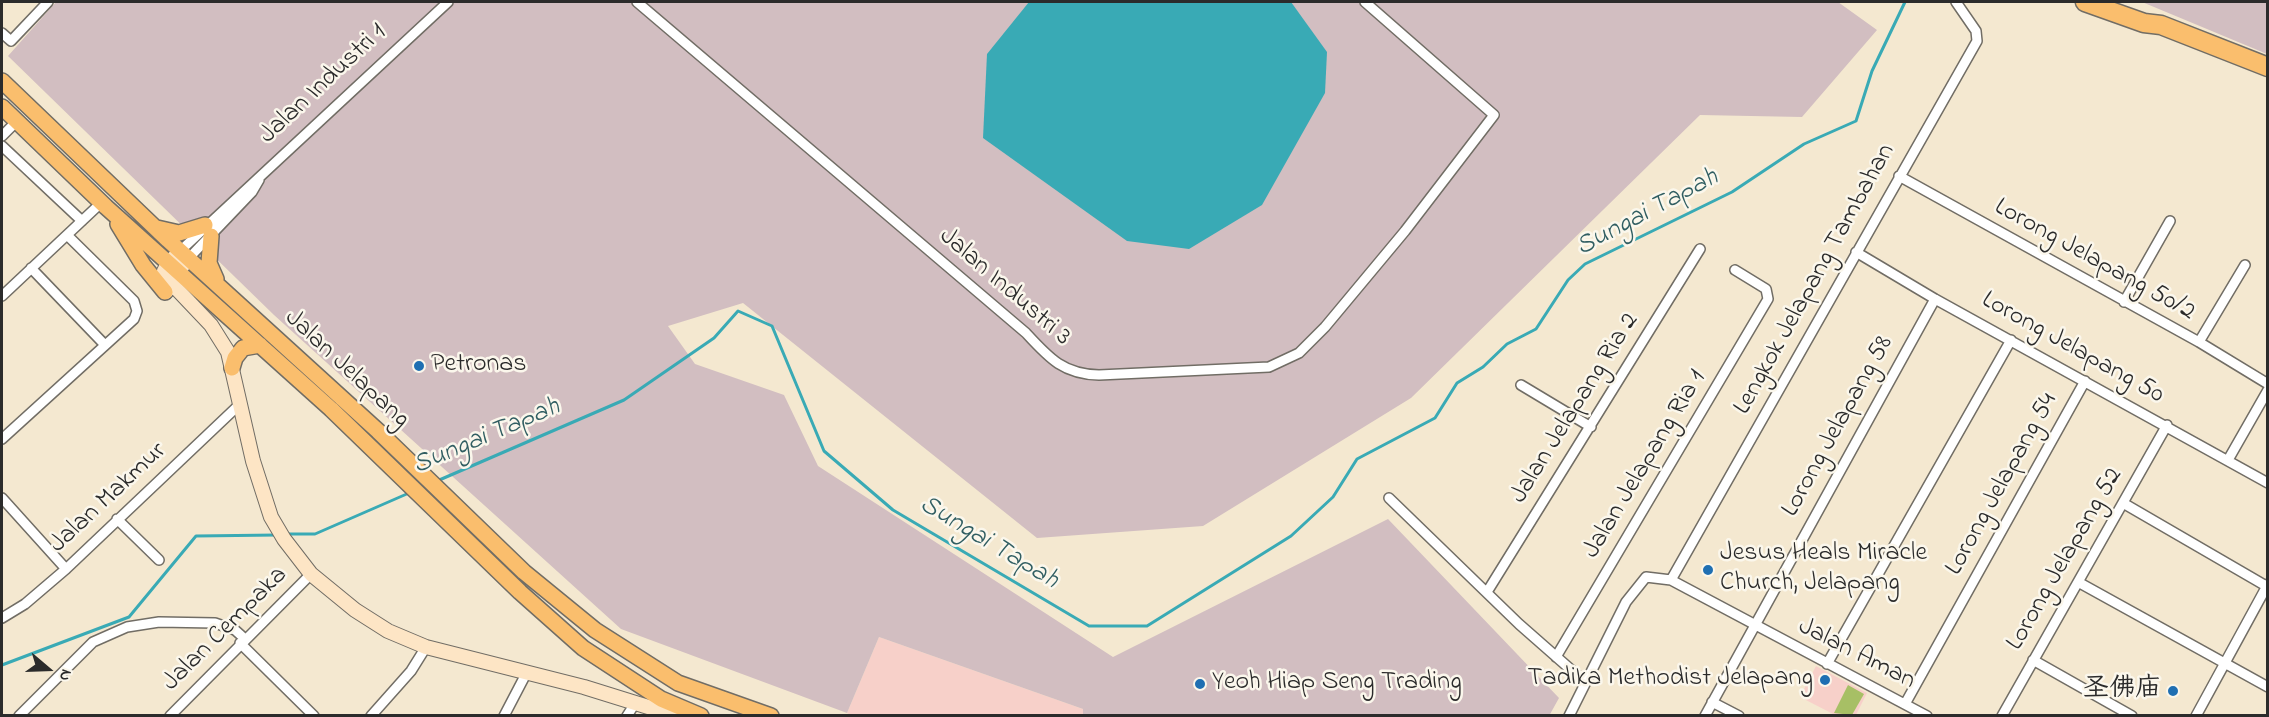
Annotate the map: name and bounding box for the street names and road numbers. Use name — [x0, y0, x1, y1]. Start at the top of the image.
street label: Jalan Industri 1 — [254, 18, 394, 152]
street label: Lengkok Jelapang Tambahan — [1728, 139, 1904, 421]
street label: Lorong Jelapang 50/2 — [1988, 193, 2200, 329]
street label: Jalan Industri 3 — [932, 222, 1076, 354]
street label: Lorong Jelapang 50 — [1975, 286, 2169, 412]
street label: Jalan Jelapang — [277, 304, 415, 436]
street label: Jalan Jelapang Ria 2 — [1505, 308, 1647, 510]
street label: Lorong Jelapang 58 — [1776, 331, 1902, 523]
street label: Jalan Jelapang Ria 1 — [1577, 365, 1715, 565]
street label: Lorong Jelapang 54 — [1940, 389, 2066, 581]
street label: Jalan Makmur — [44, 437, 174, 561]
street label: Lorong Jelapang 52 — [2001, 463, 2131, 657]
street label: Jalan Cempaka — [157, 561, 295, 699]
street label: Jalan Aman — [1792, 612, 1920, 698]

